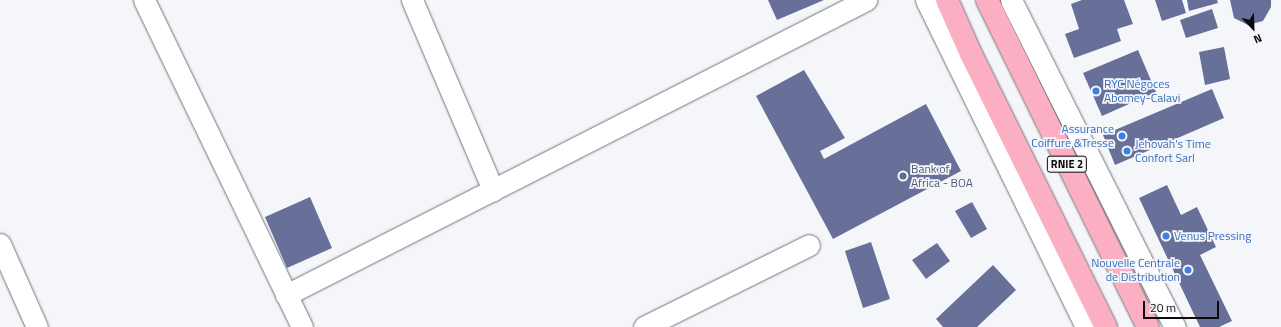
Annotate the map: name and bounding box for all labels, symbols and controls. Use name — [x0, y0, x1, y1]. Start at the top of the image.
north arrow — [1233, 8, 1273, 48]
text: N — [1251, 30, 1264, 48]
place label: RYC Négoces Abomey-Calavi — [1104, 77, 1180, 105]
marker: RYC Négoces Abomey-Calavi — [1091, 86, 1101, 96]
place label: Assurance Coiffure &Tresse — [1031, 122, 1114, 150]
marker: Assurance Coiffure &Tresse — [1117, 131, 1127, 141]
place label: Jehovah's Time Confort Sarl — [1135, 137, 1211, 165]
marker: Jehovah's Time Confort Sarl — [1122, 146, 1132, 156]
road number: RNIE 2 — [1046, 155, 1088, 173]
place label: Bank of Africa - BOA — [911, 162, 973, 190]
marker: Bank of Africa - BOA — [898, 171, 908, 181]
place label: Venus Pressing — [1174, 229, 1251, 243]
marker: Venus Pressing — [1161, 231, 1171, 241]
place label: Nouvelle Centrale de Distribution — [1091, 256, 1180, 284]
marker: Nouvelle Centrale de Distribution — [1183, 265, 1193, 275]
scale bar — [1145, 293, 1221, 319]
text: 20 m — [1150, 298, 1176, 317]

